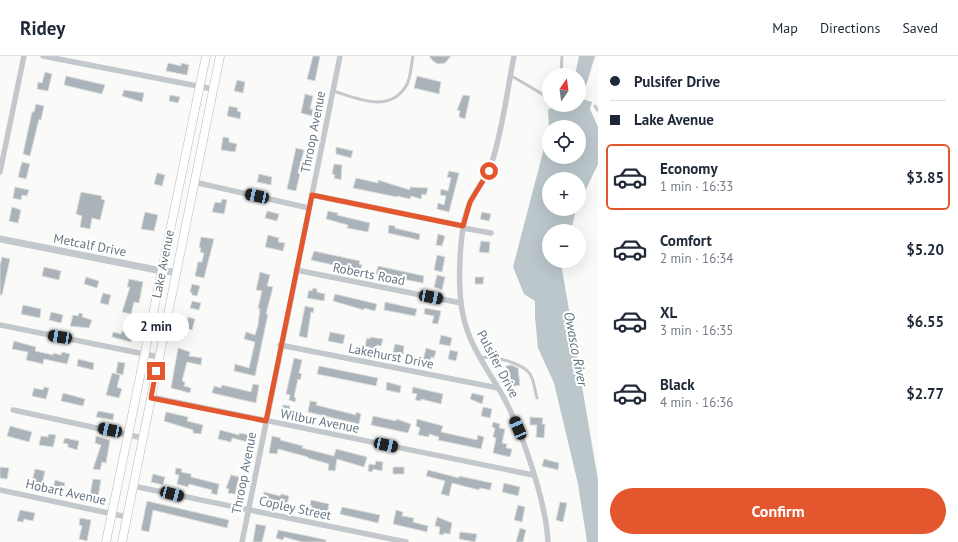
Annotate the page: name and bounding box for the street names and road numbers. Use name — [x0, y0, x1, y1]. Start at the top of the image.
street label: Throop Avenue — [297, 89, 329, 175]
street label: Lake Avenue — [148, 228, 178, 300]
street label: Metcalf Drive — [52, 230, 128, 260]
street label: Roberts Road — [331, 259, 407, 289]
street label: Pulsifer Drive — [473, 327, 523, 401]
street label: Lakehurst Drive — [347, 339, 435, 373]
street label: Wilbur Avenue — [279, 405, 361, 437]
street label: Throop Avenue — [228, 430, 260, 516]
street label: Hobart Avenue — [24, 475, 108, 509]
street label: Copley Street — [257, 492, 333, 524]

